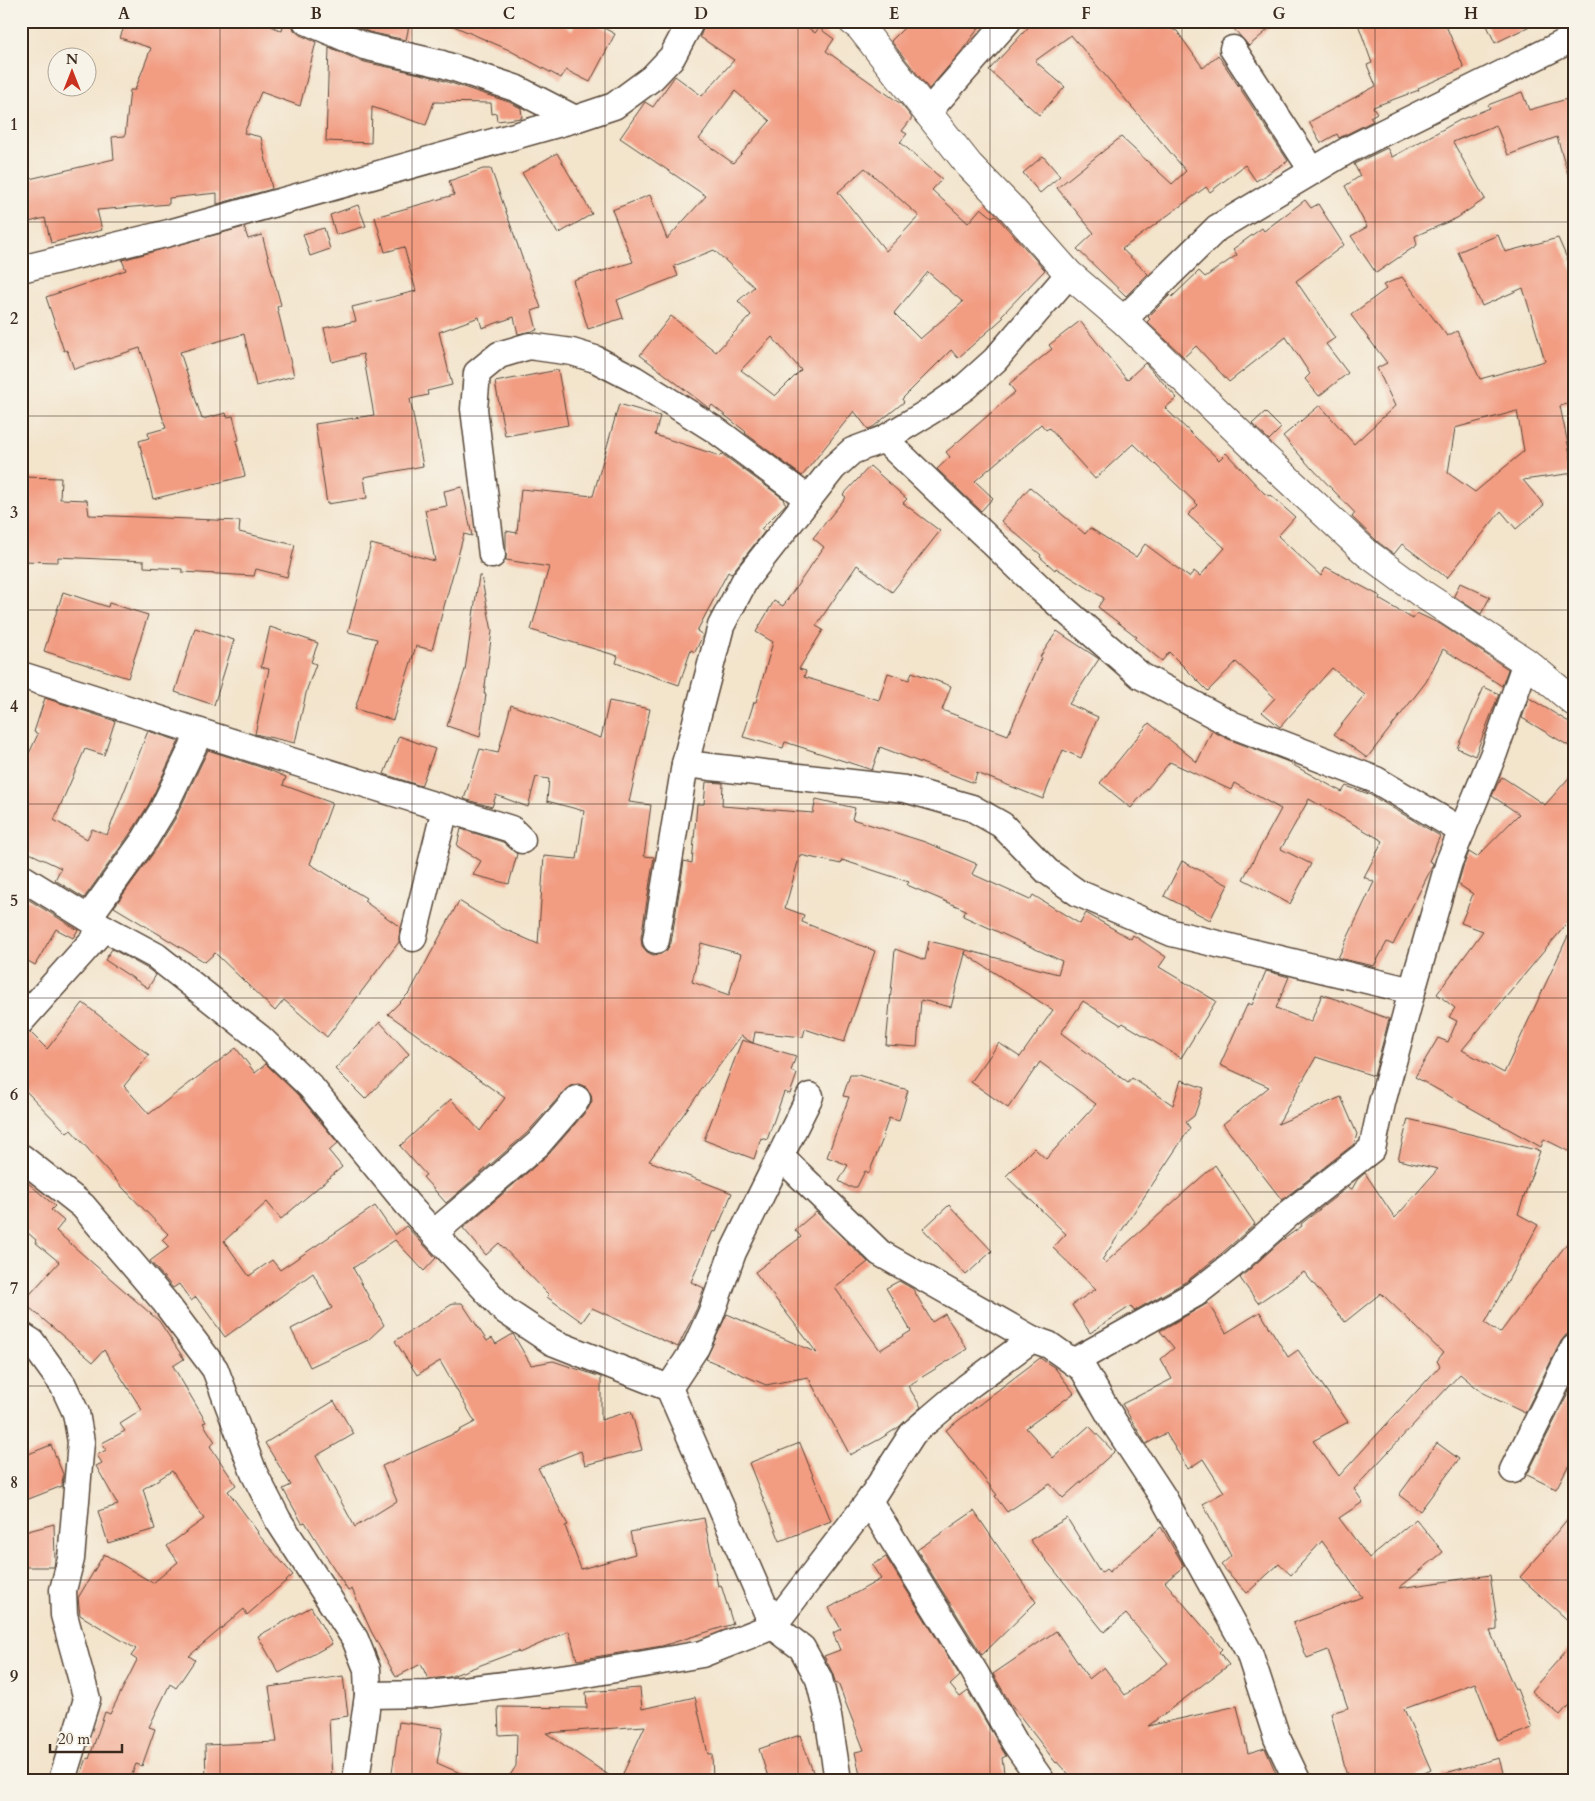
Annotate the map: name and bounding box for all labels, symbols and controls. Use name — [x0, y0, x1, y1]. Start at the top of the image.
text: A — [118, 3, 130, 25]
text: B — [310, 3, 322, 25]
text: C — [503, 3, 515, 25]
text: D — [694, 3, 708, 25]
text: E — [889, 3, 899, 25]
text: F — [1081, 3, 1091, 25]
text: G — [1272, 3, 1286, 25]
text: H — [1464, 3, 1478, 25]
north arrow — [48, 48, 98, 98]
text: N — [66, 50, 78, 69]
text: 1 — [10, 114, 18, 136]
text: 2 — [10, 308, 18, 330]
text: 3 — [10, 502, 18, 524]
text: 4 — [10, 696, 18, 718]
text: 5 — [10, 890, 18, 912]
text: 6 — [10, 1084, 18, 1106]
text: 7 — [10, 1278, 18, 1300]
text: 8 — [10, 1472, 18, 1494]
text: 9 — [10, 1666, 18, 1688]
scale bar — [50, 1721, 122, 1753]
text: 20 m — [58, 1729, 90, 1749]

